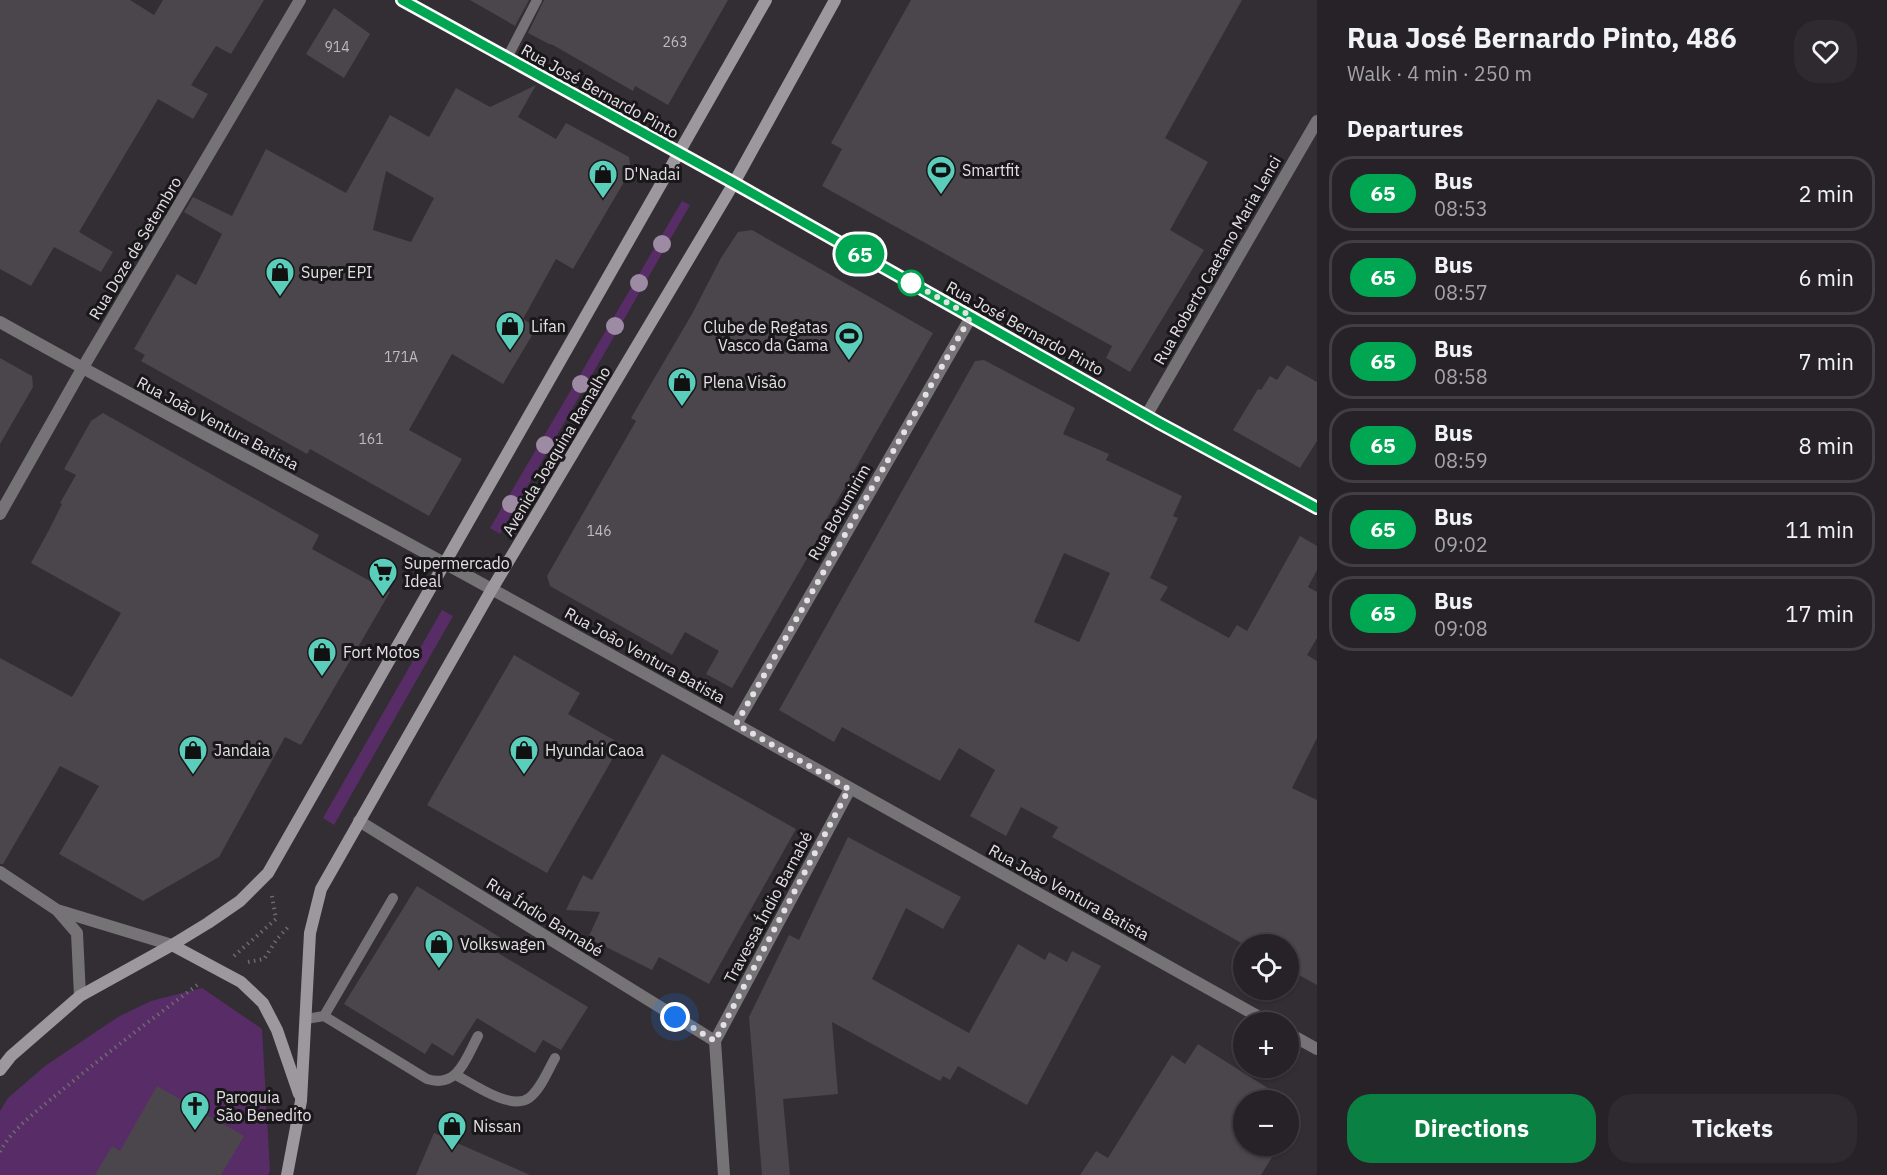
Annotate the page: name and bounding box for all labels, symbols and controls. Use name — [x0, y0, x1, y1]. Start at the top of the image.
text: Rua José Bernardo Pinto, 486 — [1347, 19, 1737, 56]
button: heart — [1794, 20, 1857, 83]
house number: 263 — [662, 33, 688, 51]
house number: 914 — [324, 38, 350, 56]
street label: Rua José Bernardo Pinto — [518, 39, 682, 143]
text: Walk · 4 min · 250 m — [1347, 60, 1532, 87]
text: Departures — [1347, 114, 1463, 143]
street label: Rua Roberto Caetano Maria Lenci — [1149, 152, 1285, 368]
sports icon: Smartfit — [925, 154, 957, 196]
shop icon: D'Nadai — [587, 158, 619, 200]
place label: Smartfit — [962, 160, 1020, 180]
place label: D'Nadai — [624, 164, 680, 184]
text: Bus — [1434, 166, 1473, 195]
street label: Rua Doze de Setembro — [84, 173, 186, 323]
text: 65 — [1370, 179, 1396, 207]
text: 2 min — [1798, 179, 1854, 208]
text: 08:53 — [1434, 195, 1488, 222]
line badge: 65 — [833, 234, 887, 274]
text: 65 — [847, 240, 873, 268]
text: Bus — [1434, 250, 1473, 279]
shop icon: Super EPI — [264, 256, 296, 298]
place label: Super EPI — [301, 262, 373, 282]
text: 65 — [1370, 263, 1396, 291]
text: 6 min — [1798, 263, 1854, 292]
unlabelled marker — [898, 270, 924, 296]
street label: Rua José Bernardo Pinto — [943, 276, 1107, 380]
text: 08:57 — [1434, 279, 1488, 306]
shop icon: Lifan — [494, 310, 526, 352]
place label: Lifan — [531, 316, 566, 336]
place label: Clube de Regatas Vasco da Gama — [703, 317, 828, 355]
sports icon: Clube de Regatas Vasco da Gama — [833, 320, 865, 362]
text: Bus — [1434, 334, 1473, 363]
text: 65 — [1370, 347, 1396, 375]
text: 7 min — [1798, 347, 1854, 376]
house number: 171A — [384, 348, 418, 366]
street label: Avenida Joaquina Ramalho — [497, 363, 615, 539]
text: 08:58 — [1434, 363, 1488, 390]
shop icon: Plena Visão — [666, 366, 698, 408]
street label: Rua João Ventura Batista — [134, 372, 303, 474]
place label: Plena Visão — [703, 372, 786, 392]
text: Bus — [1434, 418, 1473, 447]
house number: 161 — [358, 430, 384, 448]
text: 65 — [1370, 431, 1396, 459]
text: 8 min — [1798, 431, 1854, 460]
text: 08:59 — [1434, 447, 1488, 474]
street label: Rua Botumirim — [803, 460, 875, 564]
text: Bus — [1434, 502, 1473, 531]
text: 65 — [1370, 515, 1396, 543]
text: 11 min — [1785, 515, 1854, 544]
house number: 146 — [586, 522, 612, 540]
text: 09:02 — [1434, 531, 1488, 558]
place label: Supermercado Ideal — [404, 553, 510, 591]
supermarket icon: Supermercado Ideal — [367, 556, 399, 598]
text: Bus — [1434, 586, 1473, 615]
text: 65 — [1370, 599, 1396, 627]
text: 17 min — [1785, 599, 1854, 628]
street label: Rua João Ventura Batista — [561, 603, 729, 708]
text: 09:08 — [1434, 615, 1488, 642]
shop icon: Fort Motos — [306, 636, 338, 678]
place label: Fort Motos — [343, 642, 420, 662]
shop icon: Jandaia — [177, 734, 209, 776]
shop icon: Hyundai Caoa — [508, 734, 540, 776]
place label: Jandaia — [214, 740, 271, 760]
place label: Hyundai Caoa — [545, 740, 645, 760]
street label: Travessa Índio Barnabé — [719, 827, 817, 986]
street label: Rua João Ventura Batista — [985, 840, 1153, 945]
street label: Rua Índio Barnabé — [483, 872, 608, 961]
shop icon: Volkswagen — [423, 928, 455, 970]
place label: Volkswagen — [460, 934, 545, 954]
map controls — [1233, 934, 1299, 1156]
button: locate — [1233, 934, 1299, 1000]
your location — [660, 1002, 690, 1032]
button: + — [1233, 1012, 1299, 1078]
place label: Paroquia São Benedito — [216, 1087, 312, 1125]
church icon: Paroquia São Benedito — [179, 1090, 211, 1132]
button: − — [1233, 1090, 1299, 1156]
button: Directions — [1347, 1094, 1596, 1163]
button: Tickets — [1608, 1094, 1857, 1163]
shop icon: Nissan — [436, 1110, 468, 1152]
place label: Nissan — [473, 1116, 521, 1136]

